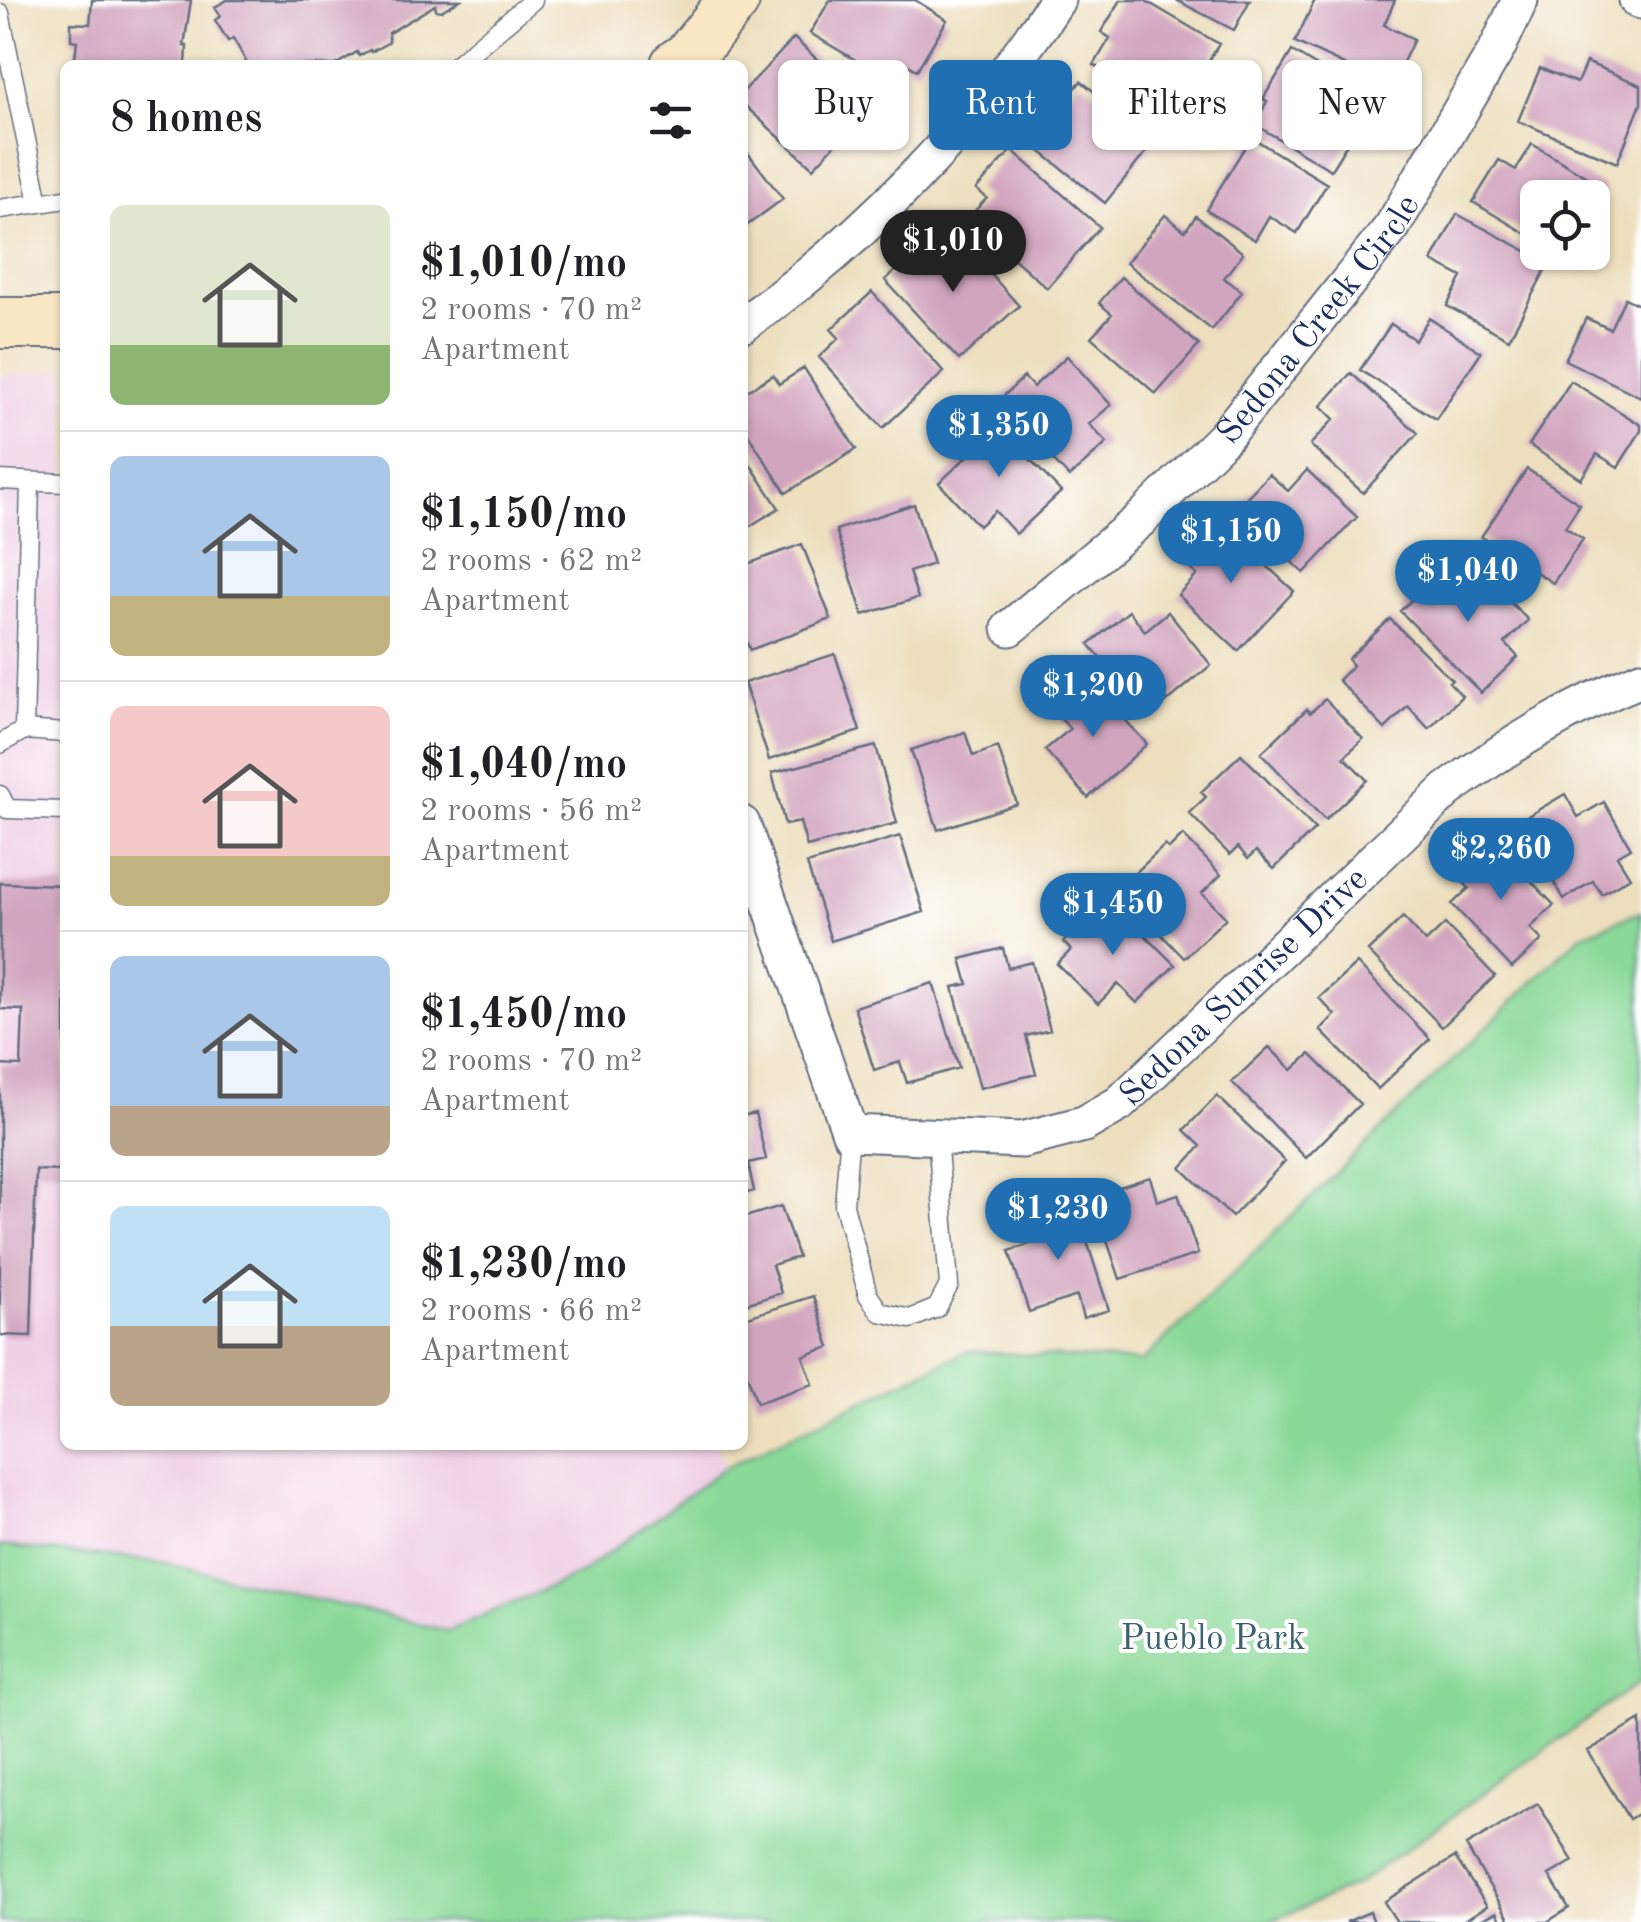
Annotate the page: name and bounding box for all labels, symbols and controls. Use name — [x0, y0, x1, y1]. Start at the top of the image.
chip: Buy — [778, 60, 909, 150]
chip: Rent — [929, 60, 1072, 150]
chip: Filters — [1092, 60, 1262, 150]
chip: New — [1282, 60, 1422, 150]
icon: filters — [643, 93, 698, 148]
text: 8 homes — [110, 99, 262, 141]
map controls — [1520, 180, 1610, 270]
button: locate — [1520, 180, 1610, 270]
street label: Sedona Creek Circle — [1211, 189, 1427, 451]
pin: $1,010 — [872, 210, 1034, 295]
text: $1,010 — [902, 226, 1004, 258]
text: $1,010/mo — [420, 244, 627, 286]
icon: home — [190, 245, 310, 365]
text: 2 rooms · 70 m² — [420, 295, 642, 327]
text: Apartment — [420, 335, 570, 367]
pin: $1,350 — [918, 395, 1080, 480]
text: $1,350 — [948, 411, 1050, 443]
text: $1,150/mo — [420, 495, 627, 537]
icon: home — [190, 496, 310, 616]
pin: $1,150 — [1150, 501, 1312, 586]
text: $1,150 — [1180, 517, 1282, 549]
pin: $1,040 — [1387, 540, 1549, 625]
text: 2 rooms · 62 m² — [420, 546, 642, 578]
text: $1,040 — [1417, 556, 1519, 588]
text: Apartment — [420, 586, 570, 618]
pin: $1,200 — [1012, 655, 1174, 740]
text: $1,200 — [1042, 671, 1144, 703]
text: $1,040/mo — [420, 745, 627, 787]
icon: home — [190, 746, 310, 866]
text: 2 rooms · 56 m² — [420, 796, 642, 828]
pin: $2,260 — [1420, 818, 1582, 903]
text: $2,260 — [1450, 834, 1552, 866]
text: Apartment — [420, 836, 570, 868]
street label: Sedona Sunrise Drive — [1114, 861, 1375, 1113]
pin: $1,450 — [1032, 873, 1194, 958]
text: $1,450 — [1062, 889, 1164, 921]
text: $1,450/mo — [420, 995, 627, 1037]
icon: home — [190, 996, 310, 1116]
text: 2 rooms · 70 m² — [420, 1046, 642, 1078]
text: Apartment — [420, 1086, 570, 1118]
pin: $1,230 — [977, 1178, 1139, 1263]
text: $1,230 — [1007, 1194, 1109, 1226]
text: $1,230/mo — [420, 1245, 627, 1287]
icon: home — [190, 1246, 310, 1366]
text: 2 rooms · 66 m² — [420, 1296, 642, 1328]
text: Apartment — [420, 1336, 570, 1368]
park label: Pueblo Park — [1120, 1622, 1306, 1657]

